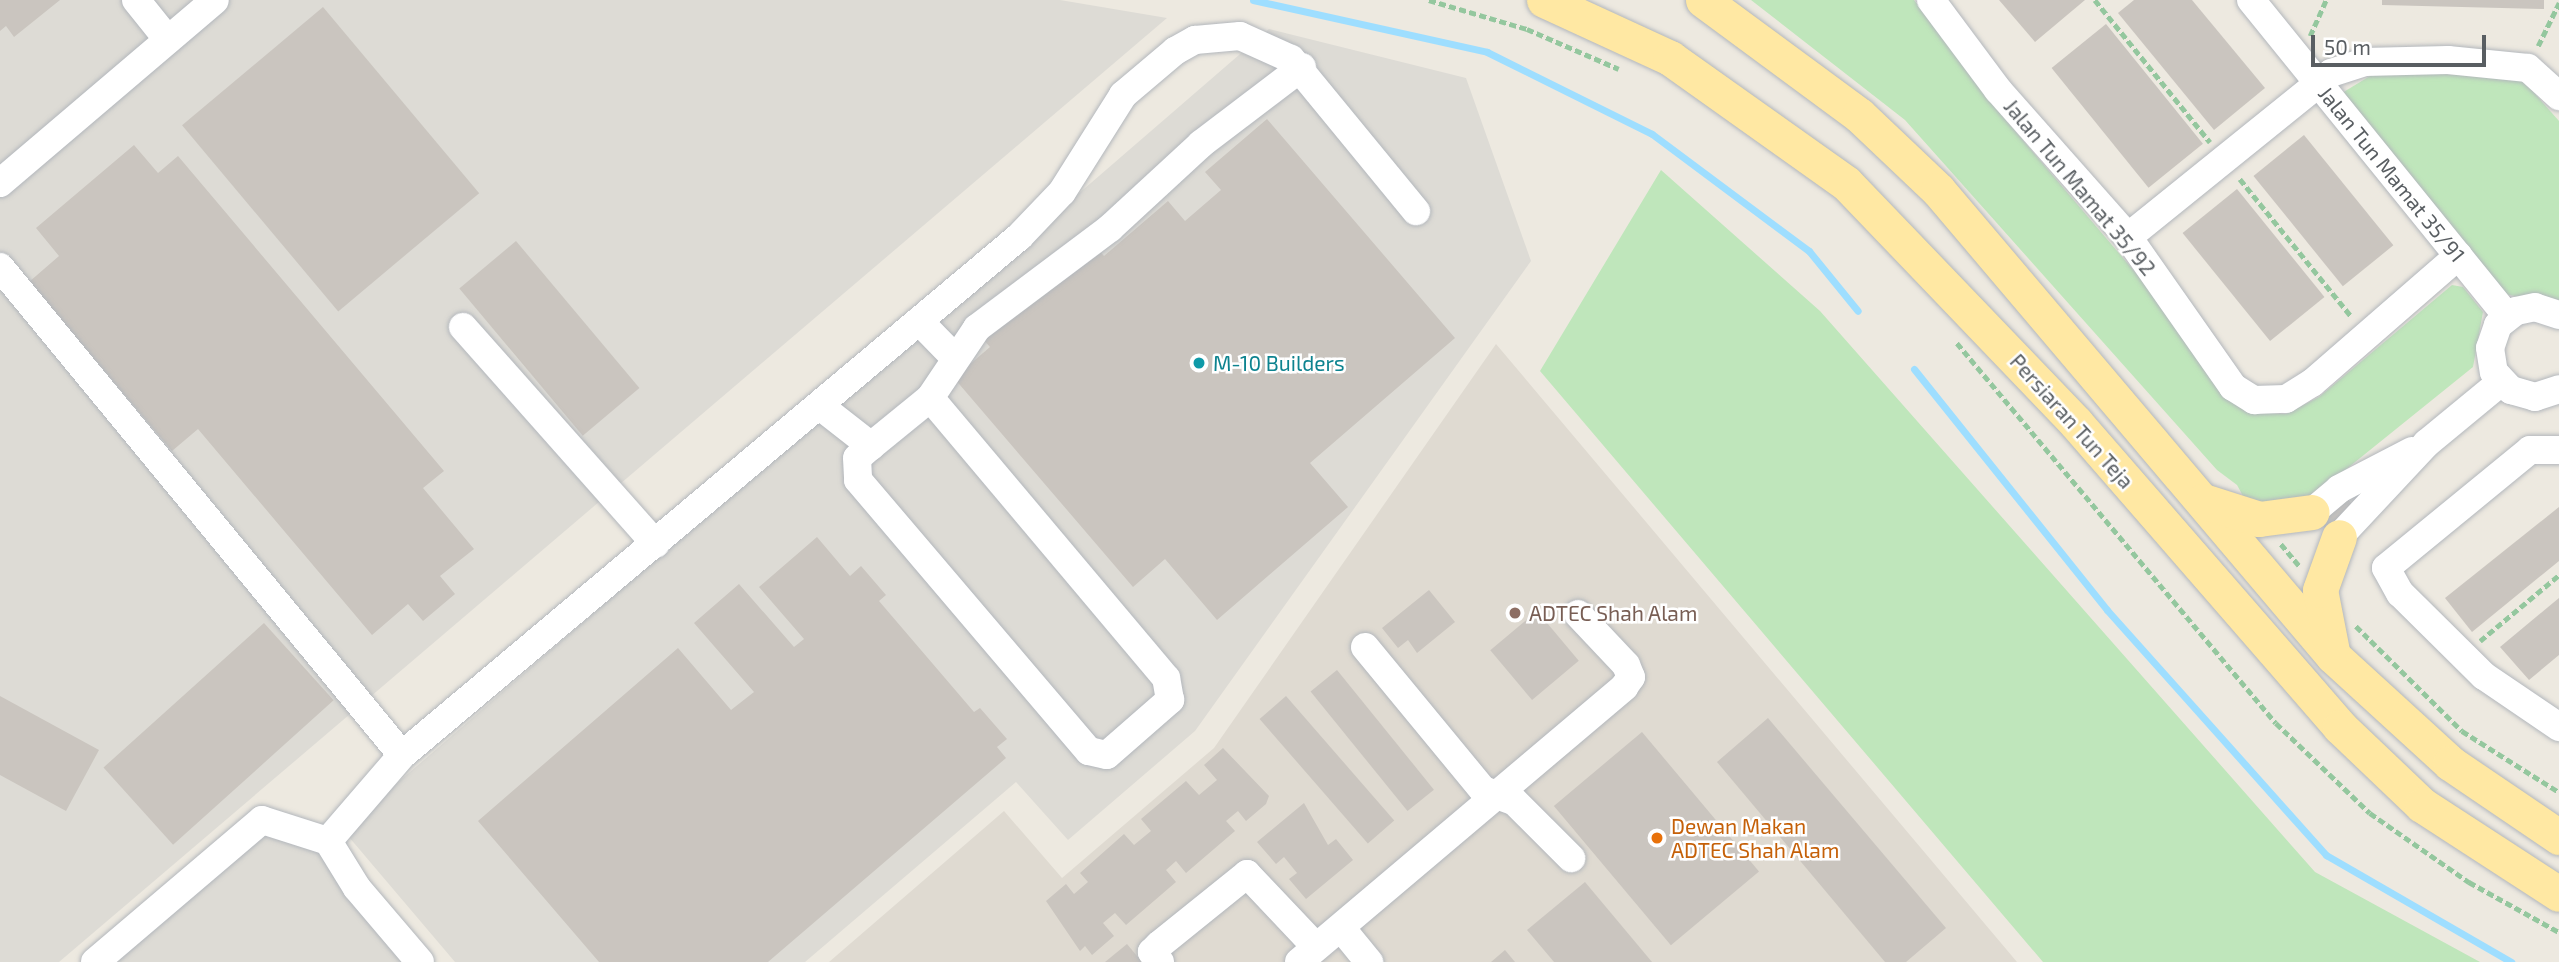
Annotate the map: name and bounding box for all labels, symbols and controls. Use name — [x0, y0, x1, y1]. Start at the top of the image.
scale bar — [2314, 21, 2489, 65]
text: 50 m — [2324, 34, 2371, 59]
street label: Jalan Tun Mamat 35/91 — [2313, 81, 2471, 267]
street label: Jalan Tun Mamat 35/92 — [1999, 94, 2161, 280]
street label: Persiaran Tun Teja — [2005, 348, 2139, 494]
place label: M-10 Builders — [1213, 350, 1345, 376]
marker: M-10 Builders — [1191, 355, 1207, 371]
place label: ADTEC Shah Alam — [1529, 600, 1698, 626]
marker: ADTEC Shah Alam — [1507, 605, 1523, 621]
place label: Dewan Makan ADTEC Shah Alam — [1671, 813, 1840, 863]
marker: Dewan Makan ADTEC Shah Alam — [1649, 830, 1665, 846]

